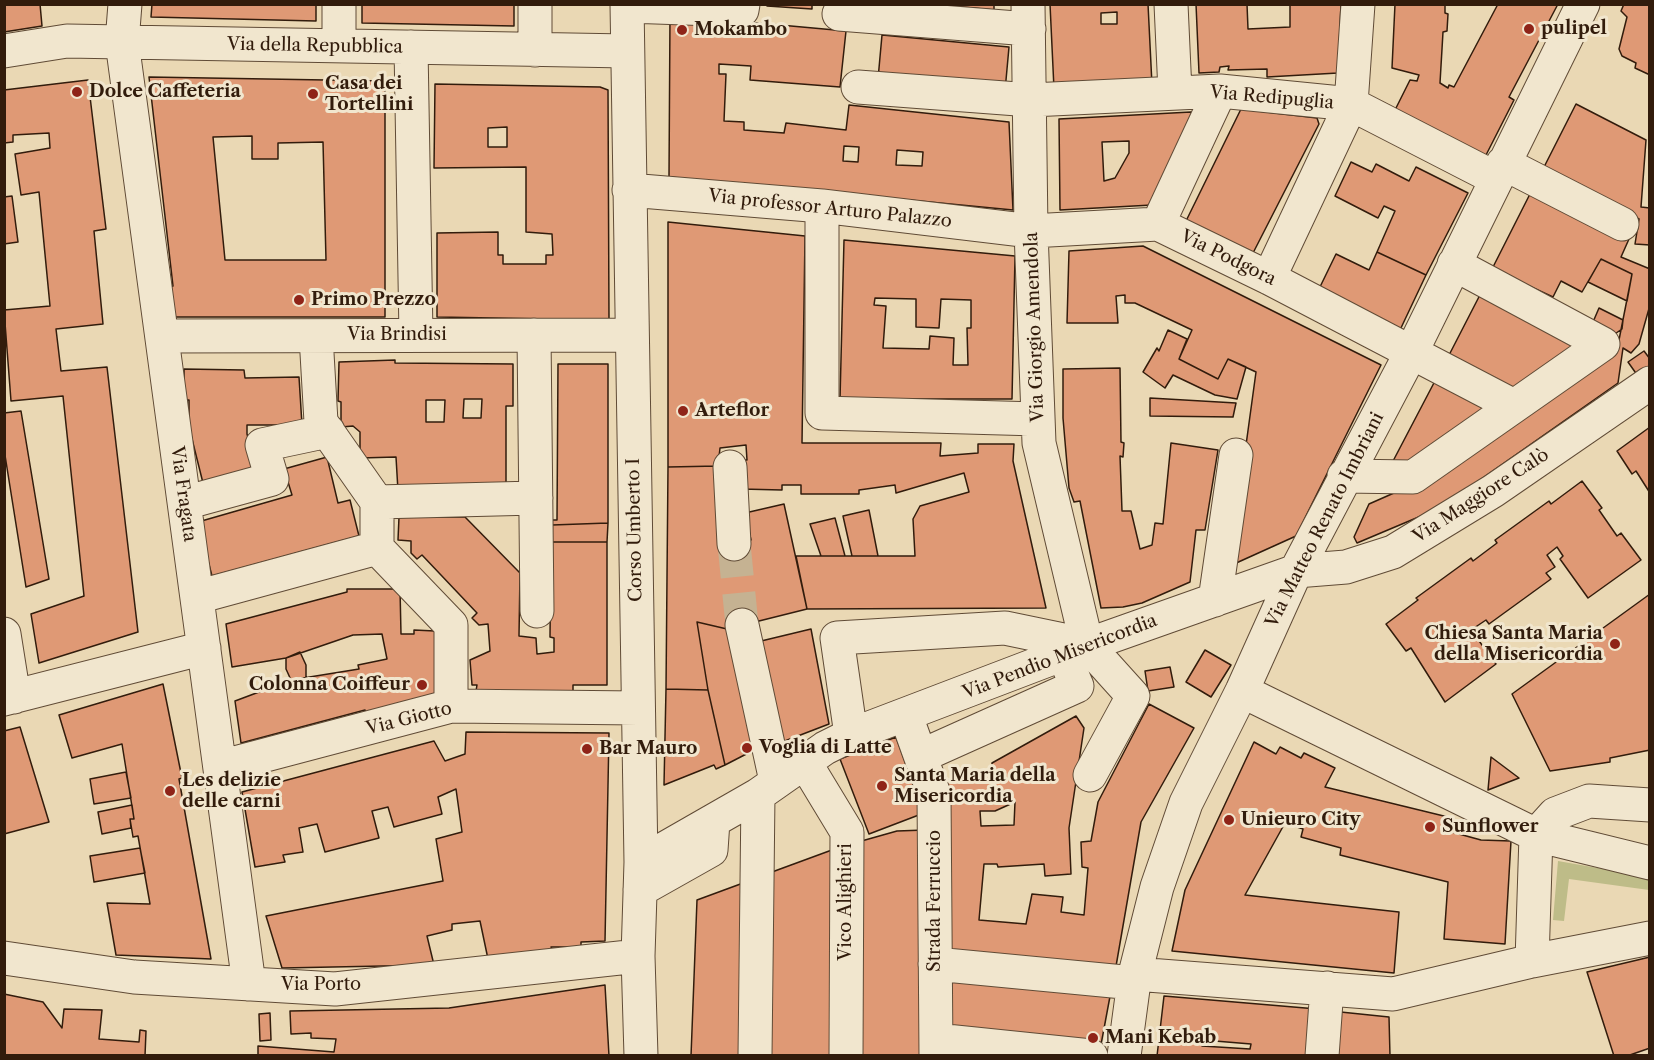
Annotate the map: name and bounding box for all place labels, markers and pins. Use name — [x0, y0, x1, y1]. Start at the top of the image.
place label: pulipel — [1541, 18, 1607, 40]
place label: Mokambo — [694, 19, 787, 41]
marker: pulipel — [1522, 22, 1536, 36]
marker: Mokambo — [675, 23, 689, 37]
place label: Casa dei Tortellini — [325, 73, 413, 116]
place label: Dolce Caffeteria — [89, 81, 241, 103]
marker: Dolce Caffeteria — [70, 85, 84, 99]
marker: Casa dei Tortellini — [306, 87, 320, 101]
place label: Primo Prezzo — [311, 289, 436, 311]
marker: Primo Prezzo — [292, 293, 306, 307]
place label: Arteflor — [695, 400, 769, 422]
marker: Arteflor — [676, 404, 690, 418]
place label: Chiesa Santa Maria della Misericordia — [1424, 623, 1603, 666]
marker: Chiesa Santa Maria della Misericordia — [1608, 637, 1622, 651]
place label: Colonna Coiffeur — [249, 674, 410, 696]
marker: Colonna Coiffeur — [415, 678, 429, 692]
place label: Voglia di Latte — [759, 737, 892, 759]
place label: Bar Mauro — [599, 738, 697, 760]
marker: Voglia di Latte — [740, 741, 754, 755]
marker: Bar Mauro — [580, 742, 594, 756]
place label: Santa Maria della Misericordia — [894, 765, 1056, 808]
place label: Les delizie delle carni — [182, 770, 281, 812]
marker: Santa Maria della Misericordia — [875, 779, 889, 793]
marker: Les delizie delle carni — [163, 784, 177, 798]
place label: Unieuro City — [1241, 809, 1360, 831]
marker: Unieuro City — [1222, 813, 1236, 827]
place label: Sunflower — [1442, 816, 1538, 838]
marker: Sunflower — [1423, 820, 1437, 834]
place label: Mani Kebab — [1105, 1027, 1216, 1049]
marker: Mani Kebab — [1086, 1031, 1100, 1045]

